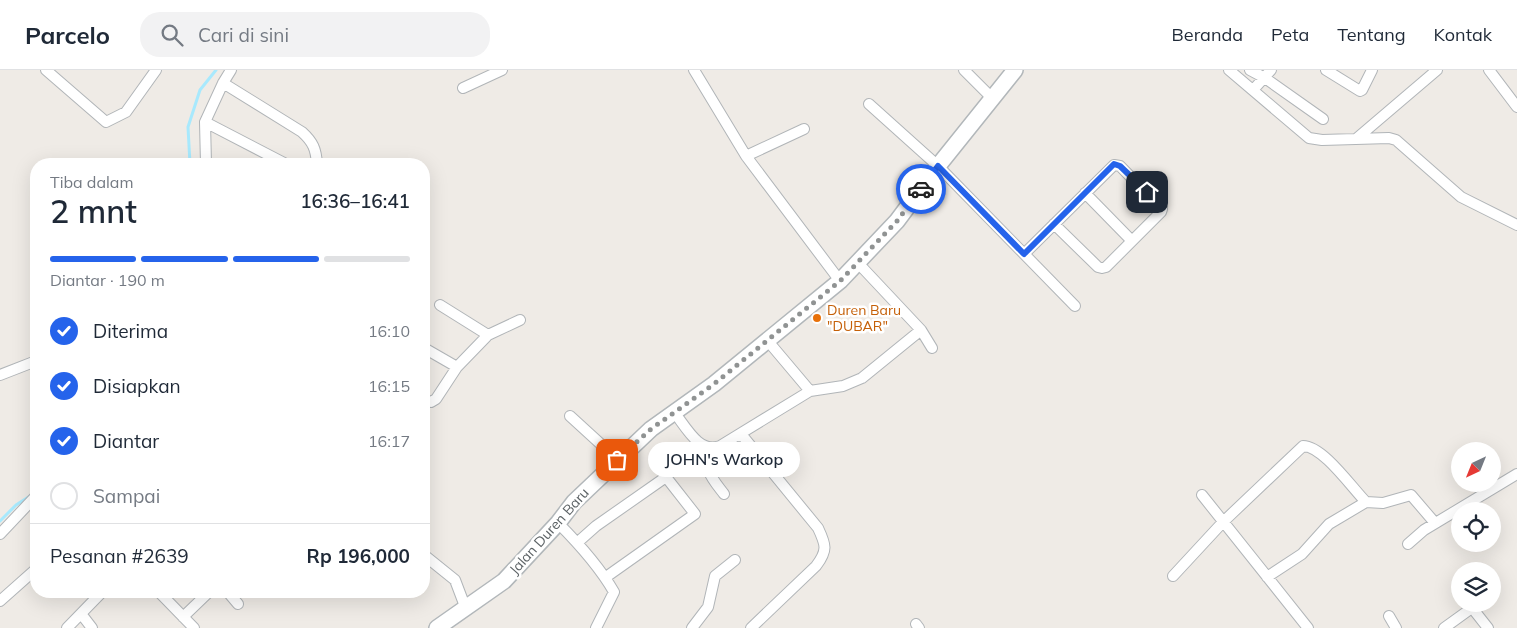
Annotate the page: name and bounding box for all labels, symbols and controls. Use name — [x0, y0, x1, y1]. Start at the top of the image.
search box — [140, 12, 490, 57]
text: Parcelo — [25, 20, 110, 50]
icon: search — [158, 21, 186, 49]
text: Cari di sini — [198, 23, 289, 47]
text: Beranda — [1172, 23, 1243, 46]
text: Peta — [1271, 23, 1309, 46]
text: Tentang — [1337, 23, 1406, 46]
text: Kontak — [1434, 23, 1492, 46]
courier — [896, 164, 946, 214]
pin — [1126, 171, 1168, 213]
text: Tiba dalam — [50, 172, 134, 192]
icon: car — [907, 175, 935, 203]
icon: home — [1133, 178, 1161, 206]
text: 16:36–16:41 — [300, 189, 410, 213]
text: 2 mnt — [50, 191, 137, 231]
text: Diantar · 190 m — [50, 270, 165, 290]
place label: Duren Baru "DUBAR" — [827, 301, 901, 335]
marker: Duren Baru "DUBAR" — [811, 312, 823, 324]
icon: check — [50, 317, 78, 345]
text: Diterima — [93, 319, 168, 343]
text: 16:10 — [368, 321, 410, 341]
icon: check — [50, 372, 78, 400]
text: Disiapkan — [93, 374, 181, 398]
text: 16:15 — [368, 376, 410, 396]
icon: check — [50, 427, 78, 455]
text: Diantar — [93, 429, 159, 453]
text: 16:17 — [368, 431, 410, 451]
pin — [596, 439, 638, 481]
callout: JOHN's Warkop — [647, 442, 800, 478]
north arrow — [1451, 442, 1501, 492]
map controls — [1451, 442, 1501, 612]
icon: bag — [603, 446, 631, 474]
text: JOHN's Warkop — [665, 449, 783, 469]
text: Sampai — [93, 484, 160, 508]
street label: Jalan Duren Baru — [505, 484, 593, 578]
button: locate — [1451, 502, 1501, 552]
text: Pesanan #2639 — [50, 544, 189, 568]
text: Rp 196,000 — [307, 544, 410, 568]
button: layers — [1451, 562, 1501, 612]

